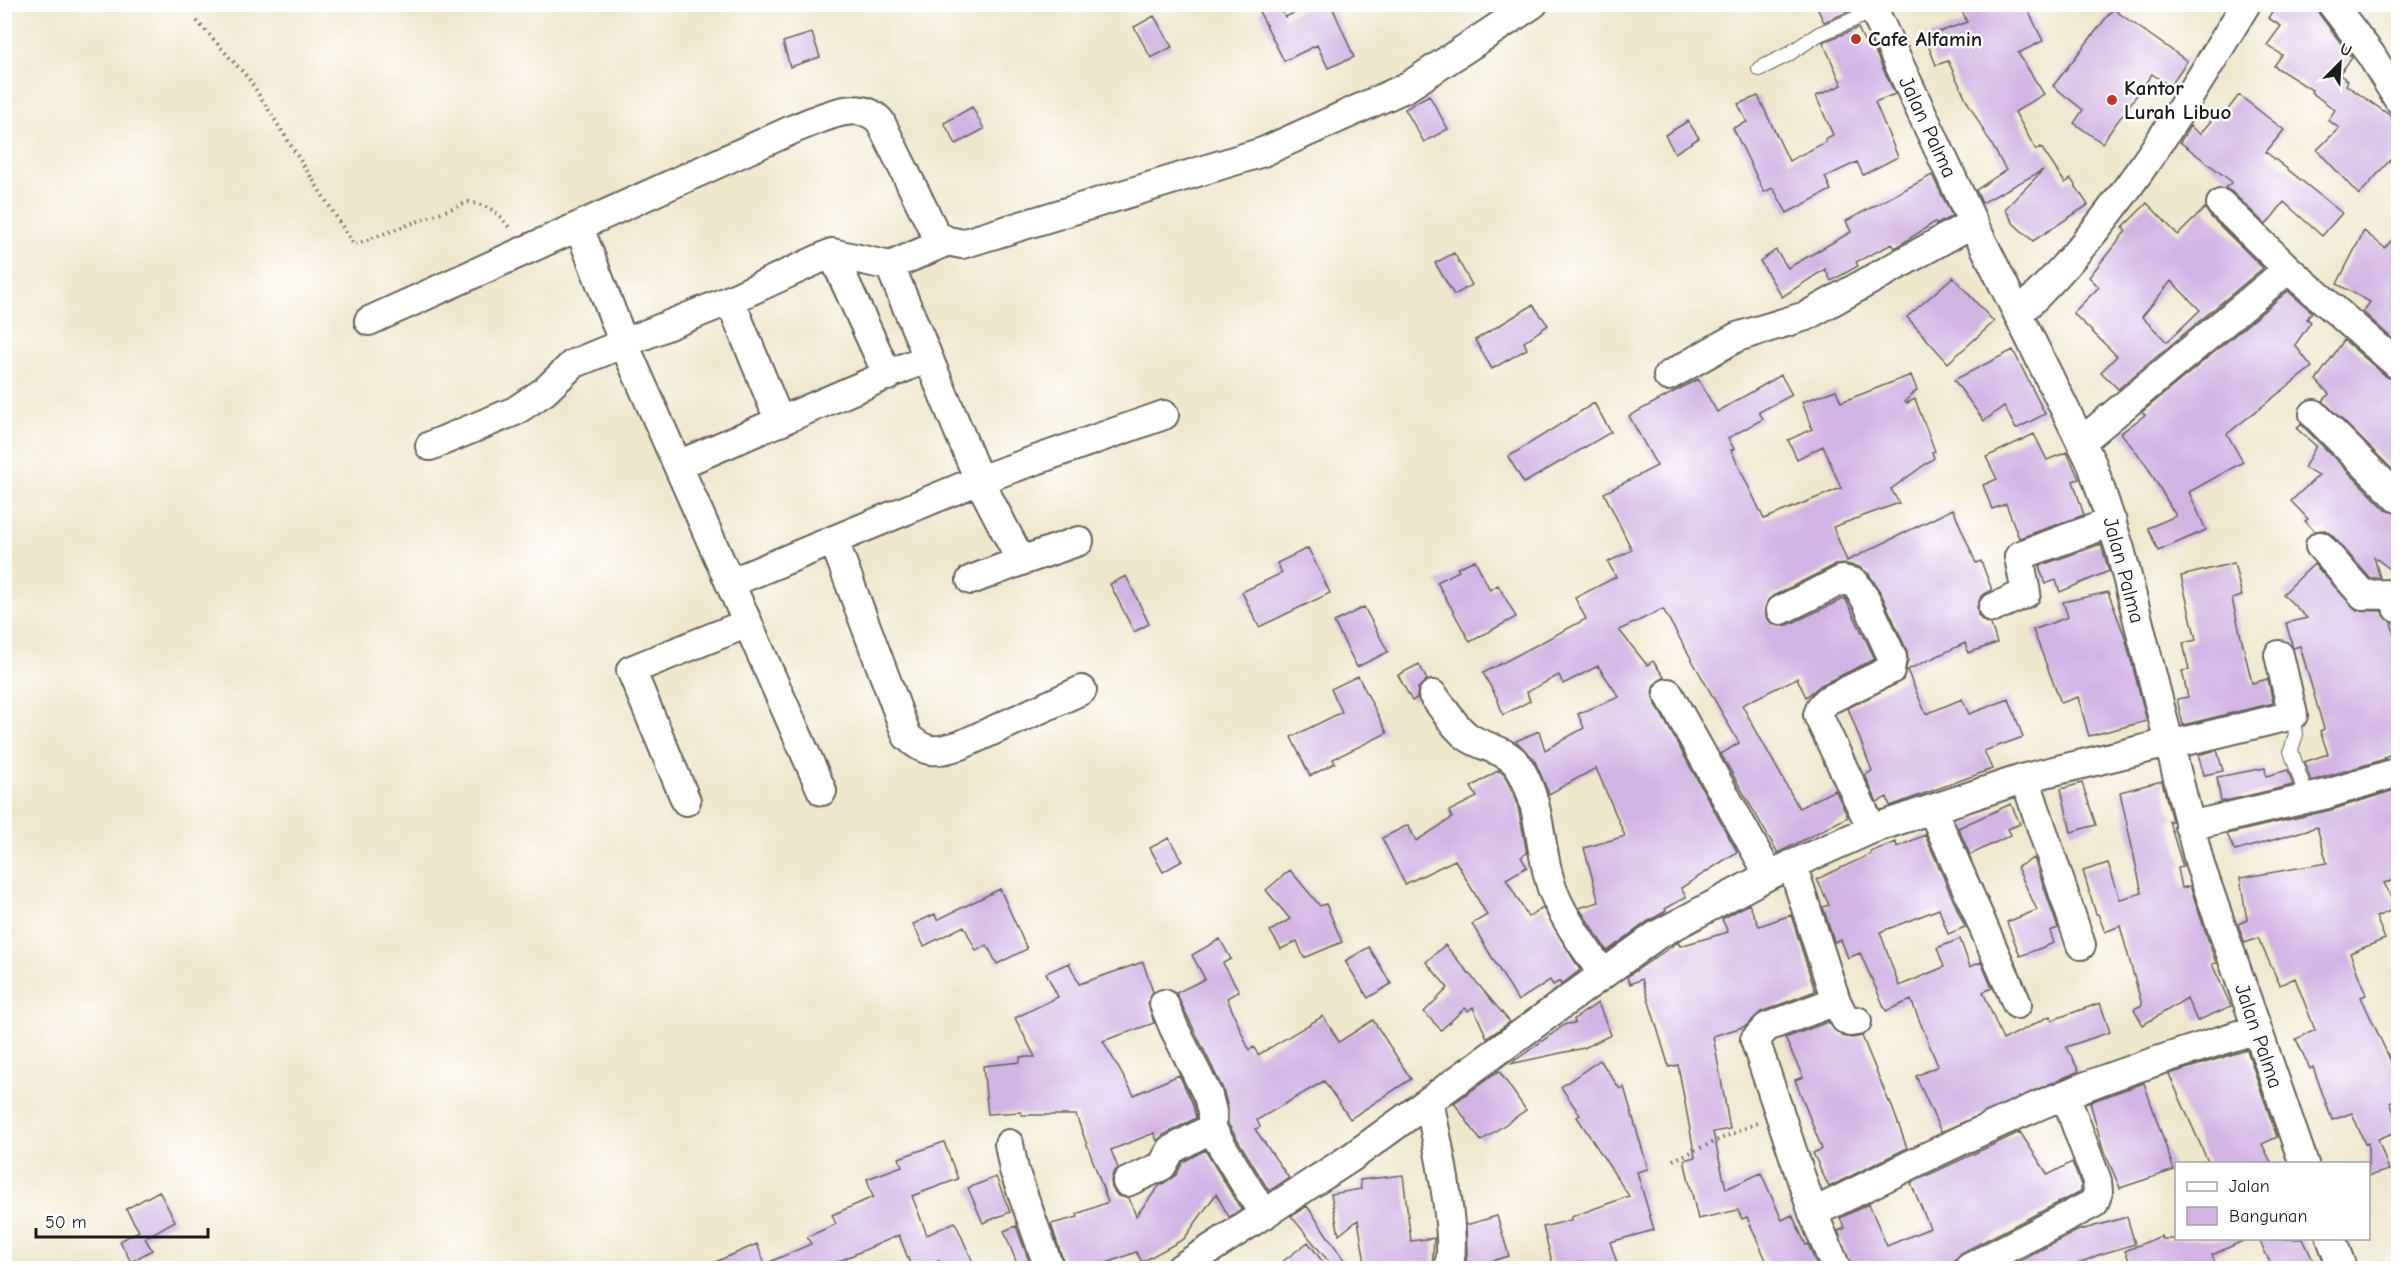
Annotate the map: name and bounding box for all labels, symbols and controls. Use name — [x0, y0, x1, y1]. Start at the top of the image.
place label: Cafe Alfamin — [1868, 27, 1982, 51]
marker: Cafe Alfamin — [1849, 32, 1863, 46]
north arrow — [2310, 33, 2370, 93]
text: U — [2337, 40, 2354, 61]
street label: Jalan Palma — [1894, 73, 1962, 181]
place label: Kantor Lurah Libuo — [2124, 76, 2231, 124]
marker: Kantor Lurah Libuo — [2105, 93, 2119, 107]
street label: Jalan Palma — [2098, 514, 2150, 626]
street label: Jalan Palma — [2230, 981, 2288, 1091]
legend — [2175, 1162, 2370, 1240]
text: Jalan — [2229, 1176, 2270, 1197]
scale bar — [36, 1201, 208, 1239]
text: Bangunan — [2229, 1206, 2307, 1227]
text: 50 m — [45, 1212, 87, 1233]

